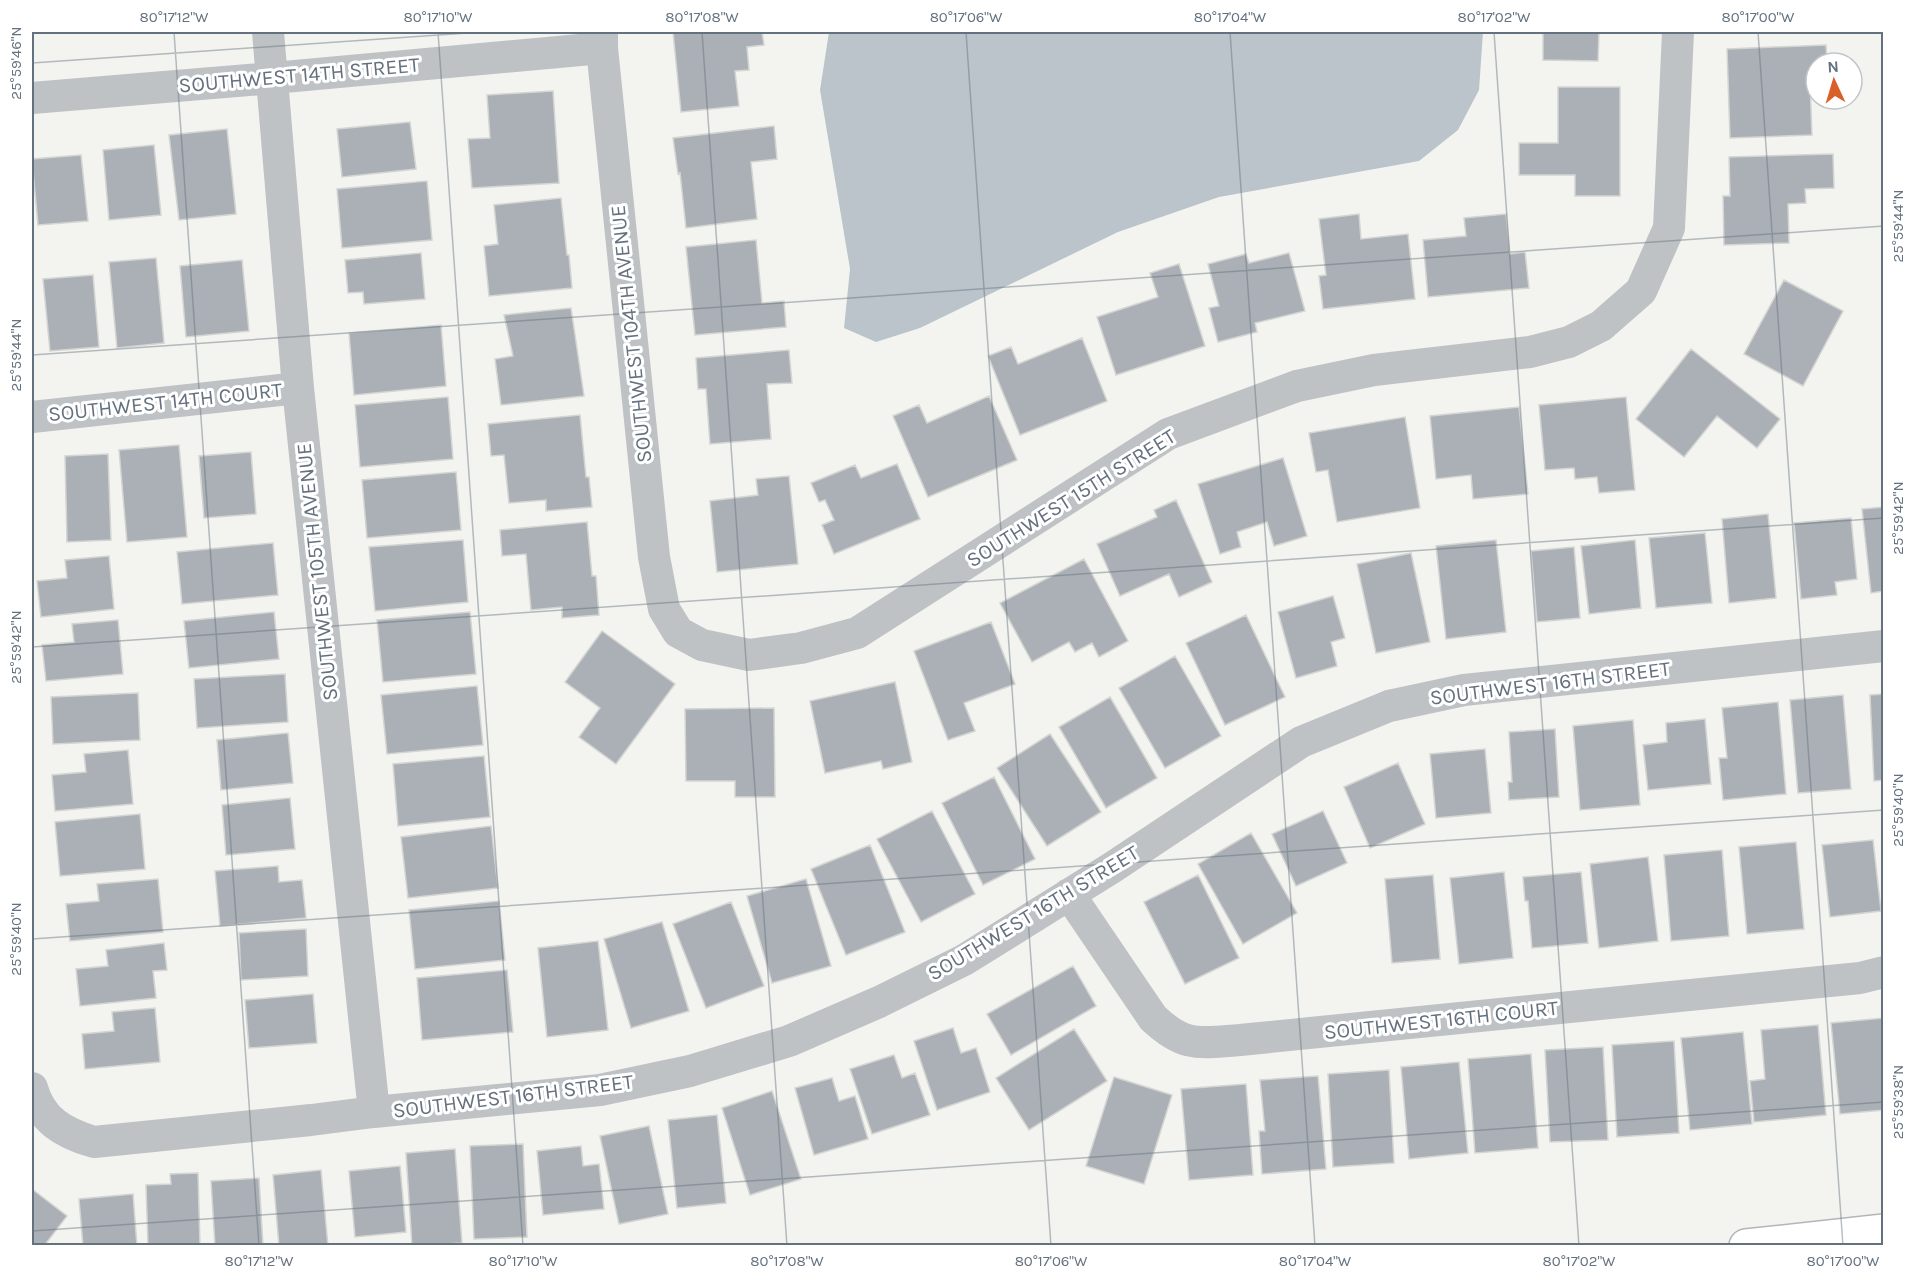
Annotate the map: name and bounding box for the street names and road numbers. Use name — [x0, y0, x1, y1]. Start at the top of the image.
street label: SOUTHWEST 14TH STREET — [178, 52, 421, 97]
street label: SOUTHWEST 104TH AVENUE — [606, 204, 656, 464]
street label: SOUTHWEST 14TH COURT — [47, 378, 284, 426]
street label: SOUTHWEST 15TH STREET — [962, 423, 1180, 572]
street label: SOUTHWEST 105TH AVENUE — [292, 442, 342, 702]
street label: SOUTHWEST 16TH STREET — [1428, 656, 1672, 710]
street label: SOUTHWEST 16TH STREET — [923, 840, 1143, 986]
street label: SOUTHWEST 16TH COURT — [1323, 996, 1560, 1044]
street label: SOUTHWEST 16TH STREET — [391, 1069, 635, 1123]

